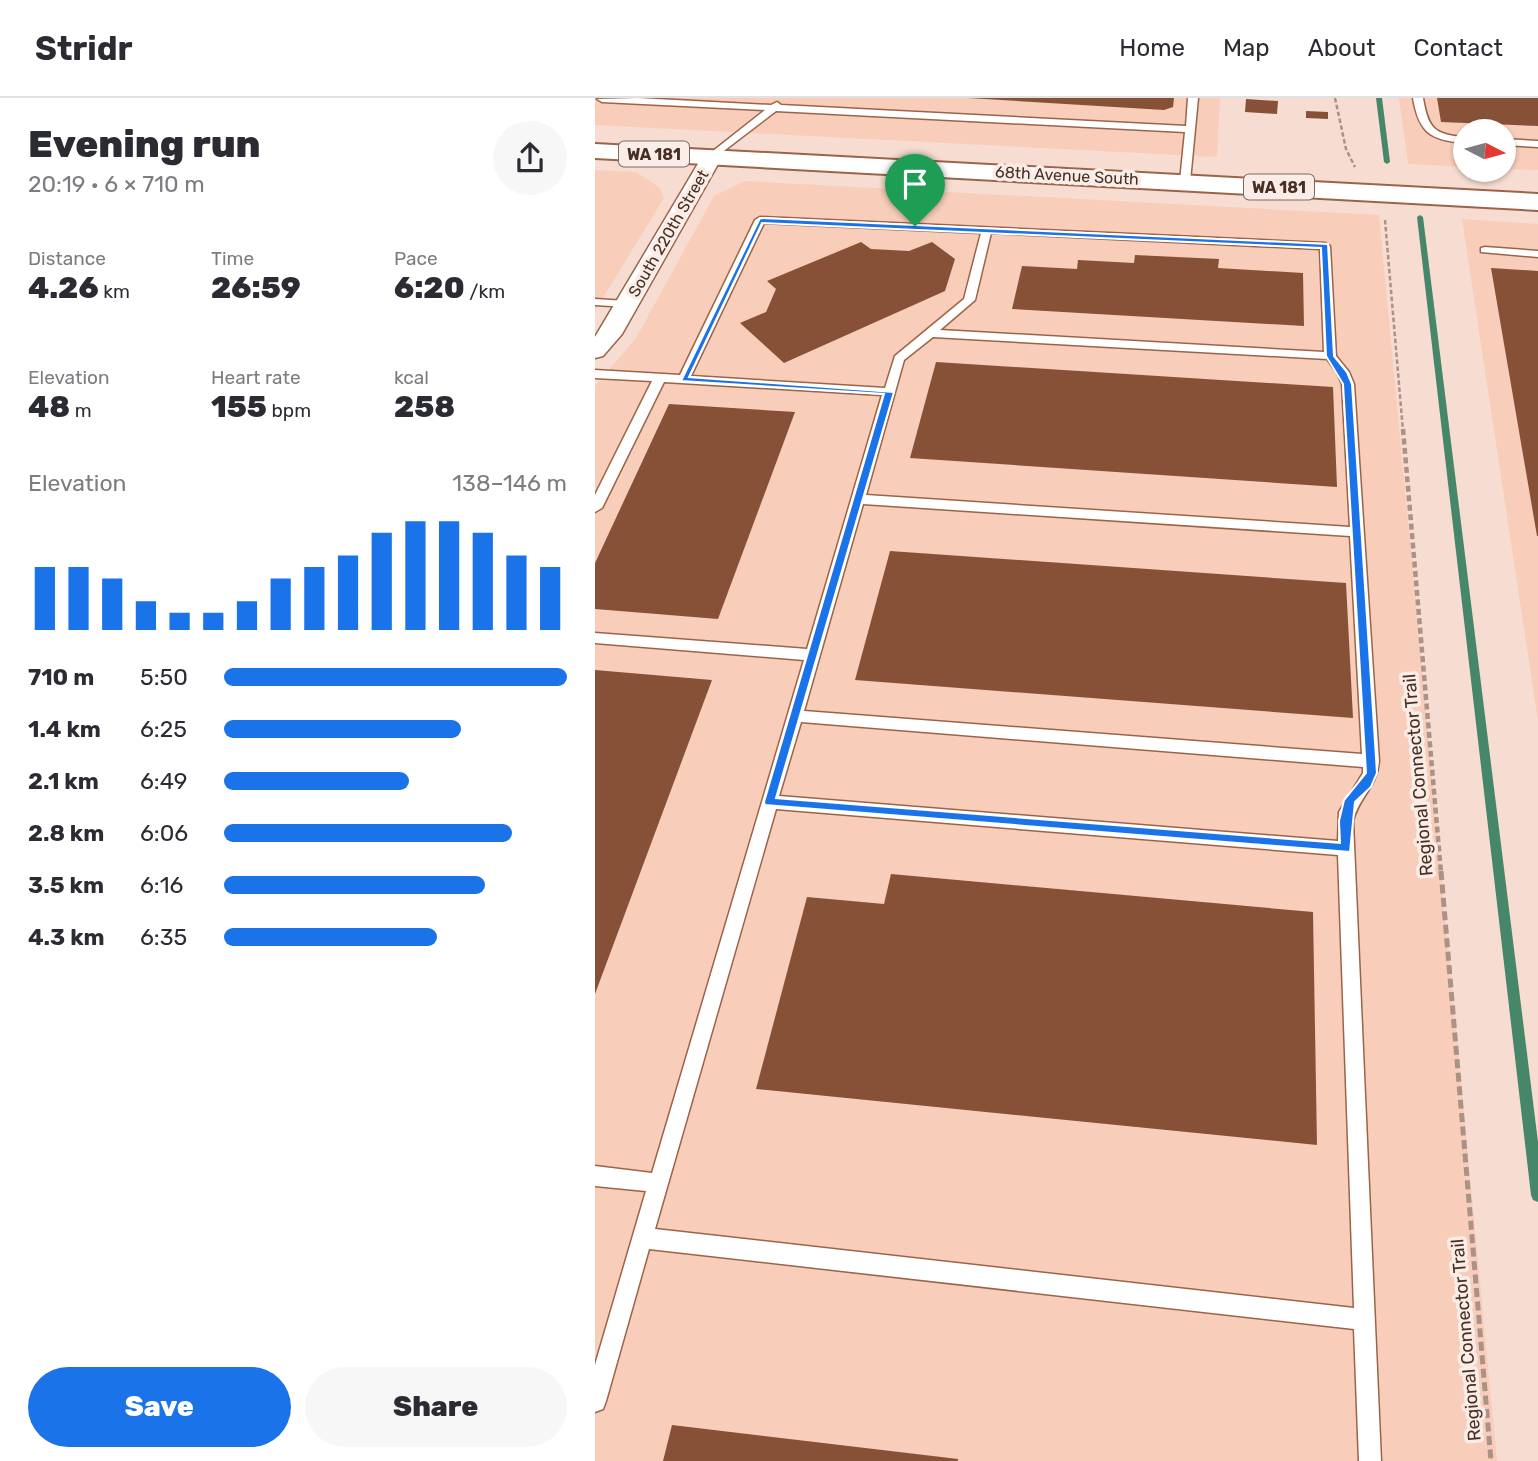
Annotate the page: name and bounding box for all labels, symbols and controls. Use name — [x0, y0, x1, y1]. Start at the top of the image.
text: Stridr — [35, 29, 133, 68]
text: Home — [1119, 34, 1185, 62]
text: Map — [1223, 34, 1270, 62]
text: About — [1308, 34, 1376, 62]
text: Contact — [1414, 34, 1503, 62]
north arrow — [1453, 119, 1515, 182]
map controls — [1453, 119, 1516, 182]
text: Evening run — [28, 121, 261, 167]
button: share — [493, 121, 567, 195]
road number: WA 181 — [619, 142, 689, 166]
pin — [885, 154, 945, 226]
street label: 68th Avenue South — [995, 162, 1139, 189]
icon: arrive — [896, 165, 934, 203]
street label: South 220th Street — [624, 166, 713, 300]
text: 20:19 · 6 × 710 m — [28, 170, 205, 198]
road number: WA 181 — [1244, 174, 1314, 200]
text: Distance — [28, 247, 106, 270]
text: Time — [211, 247, 254, 270]
text: Pace — [394, 247, 438, 270]
text: 4.26 — [28, 270, 99, 306]
text: 26:59 — [211, 270, 301, 306]
text: 6:20 — [394, 270, 465, 306]
text: km — [99, 280, 130, 303]
text: /km — [465, 280, 505, 303]
text: Elevation — [28, 366, 109, 389]
text: Heart rate — [211, 366, 301, 389]
text: kcal — [394, 366, 429, 389]
text: 48 — [28, 389, 70, 425]
text: 155 — [211, 389, 267, 425]
text: 258 — [394, 389, 455, 425]
text: m — [70, 399, 92, 422]
text: bpm — [267, 399, 311, 422]
text: Elevation — [28, 469, 127, 497]
text: 138–146 m — [452, 469, 567, 497]
text: 710 m — [28, 663, 94, 691]
text: 5:50 — [140, 663, 188, 691]
street label: Regional Connector Trail — [1398, 673, 1438, 877]
text: 1.4 km — [28, 715, 101, 743]
text: 6:25 — [140, 715, 187, 743]
text: 2.1 km — [28, 767, 99, 795]
text: 6:49 — [140, 767, 188, 795]
text: 2.8 km — [28, 819, 104, 847]
text: 6:06 — [140, 819, 188, 847]
text: 3.5 km — [28, 871, 104, 899]
text: 6:16 — [140, 871, 183, 899]
text: 4.3 km — [28, 923, 105, 951]
text: 6:35 — [140, 923, 187, 951]
street label: Regional Connector Trail — [1446, 1238, 1486, 1442]
button: Save — [28, 1367, 291, 1447]
button: Share — [305, 1367, 567, 1447]

